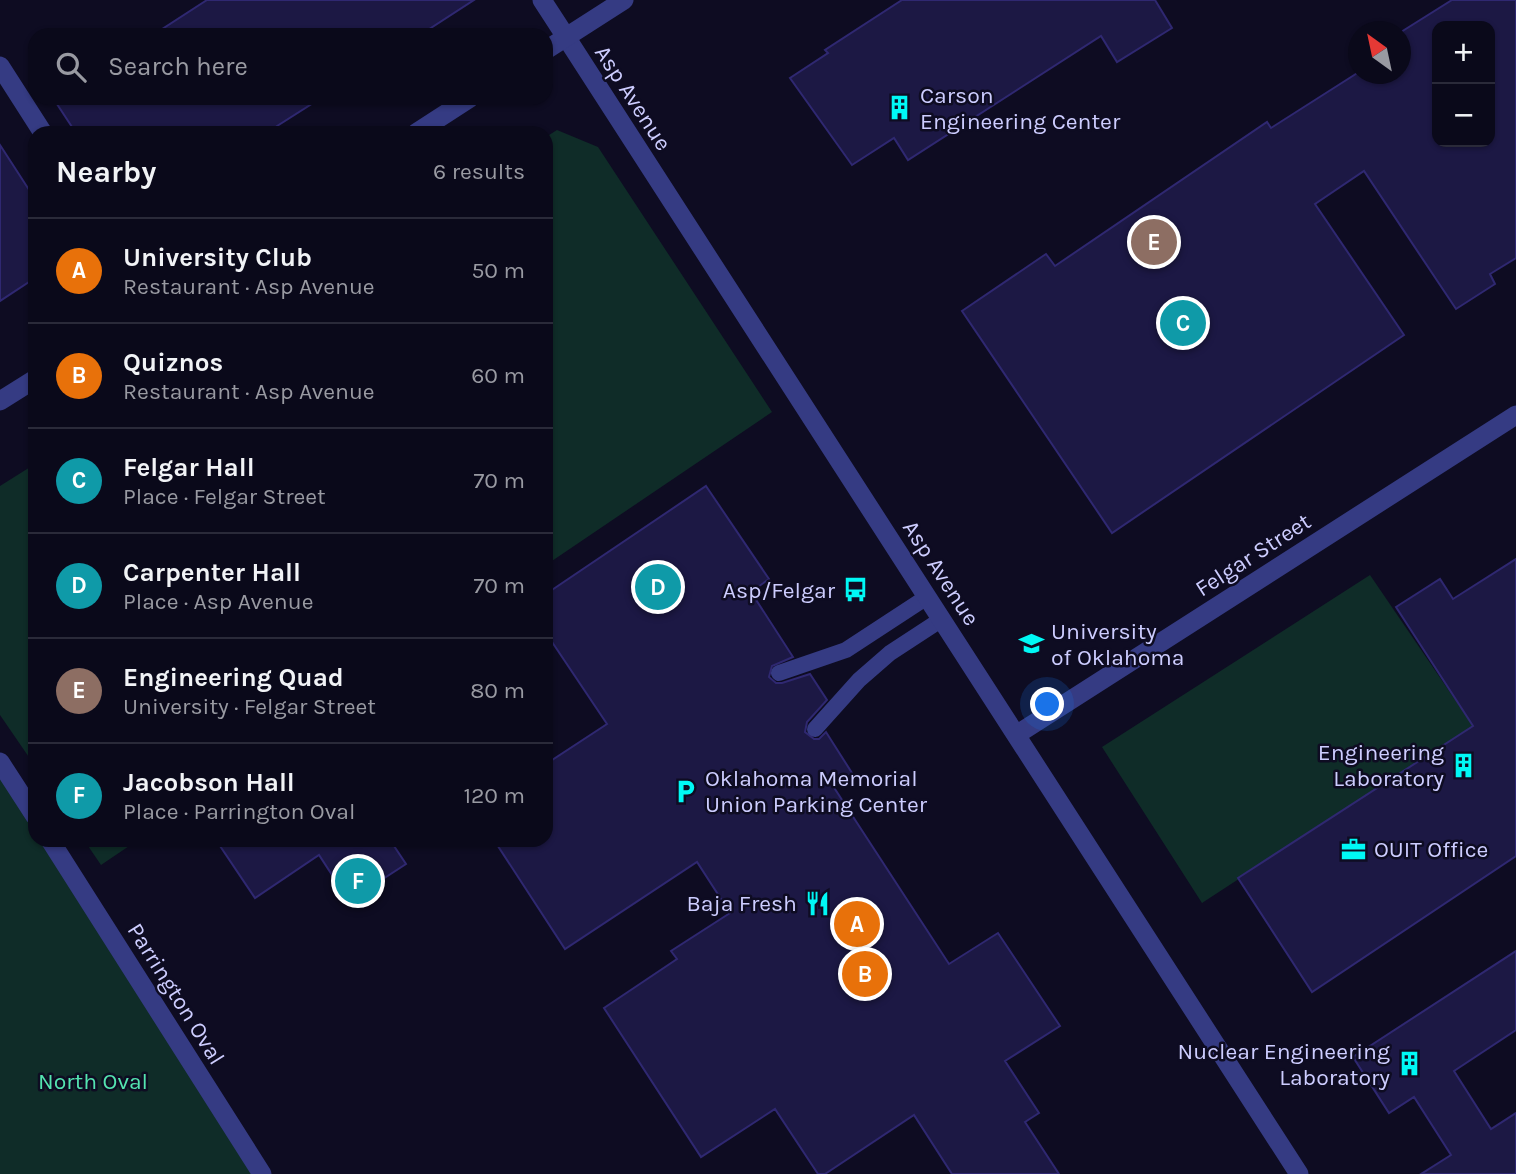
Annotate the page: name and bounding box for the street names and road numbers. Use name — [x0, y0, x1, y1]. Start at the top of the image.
street label: Asp Avenue — [589, 40, 677, 156]
street label: Felgar Street — [1190, 507, 1316, 602]
street label: Asp Avenue — [897, 515, 985, 631]
street label: Parrington Oval — [122, 918, 230, 1070]

